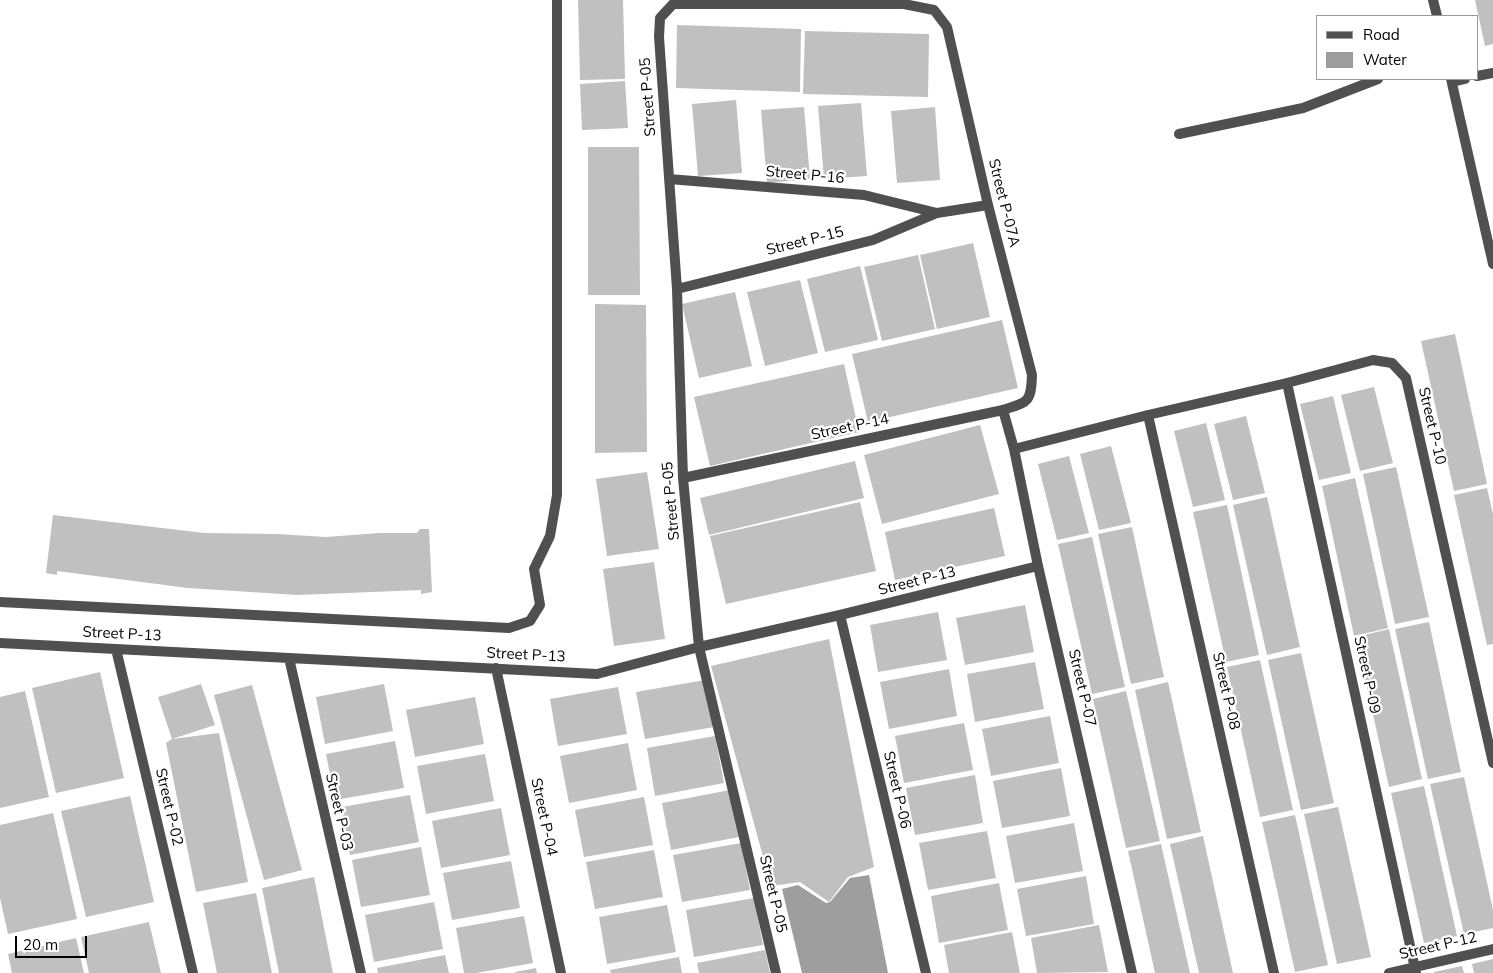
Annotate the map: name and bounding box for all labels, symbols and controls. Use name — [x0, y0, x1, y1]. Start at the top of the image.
legend — [1316, 15, 1478, 80]
text: Road — [1363, 25, 1400, 44]
text: Water — [1363, 50, 1407, 69]
street label: Street P-05 — [636, 57, 660, 137]
street label: Street P-07A — [984, 157, 1024, 249]
street label: Street P-16 — [765, 163, 845, 187]
street label: Street P-15 — [764, 223, 846, 259]
street label: Street P-10 — [1414, 385, 1450, 467]
street label: Street P-14 — [809, 410, 891, 444]
street label: Street P-05 — [659, 461, 683, 541]
street label: Street P-13 — [876, 563, 958, 599]
street label: Street P-13 — [82, 623, 162, 645]
street label: Street P-09 — [1350, 634, 1384, 716]
street label: Street P-13 — [486, 644, 566, 666]
street label: Street P-07 — [1064, 647, 1100, 729]
street label: Street P-08 — [1208, 650, 1244, 732]
street label: Street P-06 — [879, 749, 915, 831]
street label: Street P-02 — [151, 766, 187, 848]
street label: Street P-03 — [321, 771, 357, 853]
street label: Street P-04 — [527, 776, 561, 858]
street label: Street P-05 — [755, 853, 791, 935]
scale bar — [18, 926, 90, 958]
street label: Street P-12 — [1397, 928, 1479, 964]
text: 20 m — [23, 935, 58, 954]

